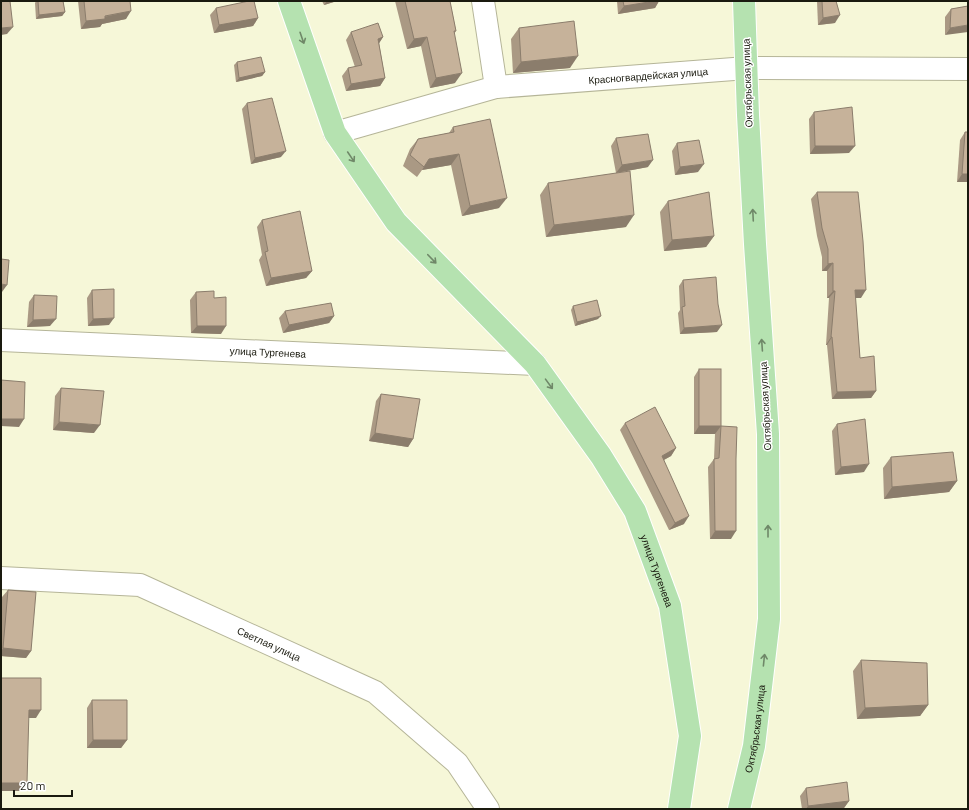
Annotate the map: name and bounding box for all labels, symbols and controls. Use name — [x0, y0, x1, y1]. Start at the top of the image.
one-way arrow — [298, 31, 306, 43]
street label: Октябрьская улица — [739, 38, 755, 128]
street label: Красногвардейская улица — [588, 65, 709, 86]
one-way arrow — [348, 151, 356, 163]
one-way arrow — [750, 209, 757, 222]
one-way arrow — [427, 254, 437, 264]
one-way arrow — [758, 339, 765, 352]
street label: улица Тургенева — [229, 344, 307, 360]
street label: Октябрьская улица — [757, 361, 773, 451]
one-way arrow — [545, 378, 553, 389]
one-way arrow — [764, 525, 772, 538]
street label: улица Тургенева — [638, 533, 676, 609]
street label: Светлая улица — [235, 624, 303, 664]
one-way arrow — [760, 654, 768, 667]
street label: Октябрьская улица — [742, 684, 767, 774]
scale bar — [14, 772, 72, 798]
text: 20 m — [20, 778, 46, 792]

